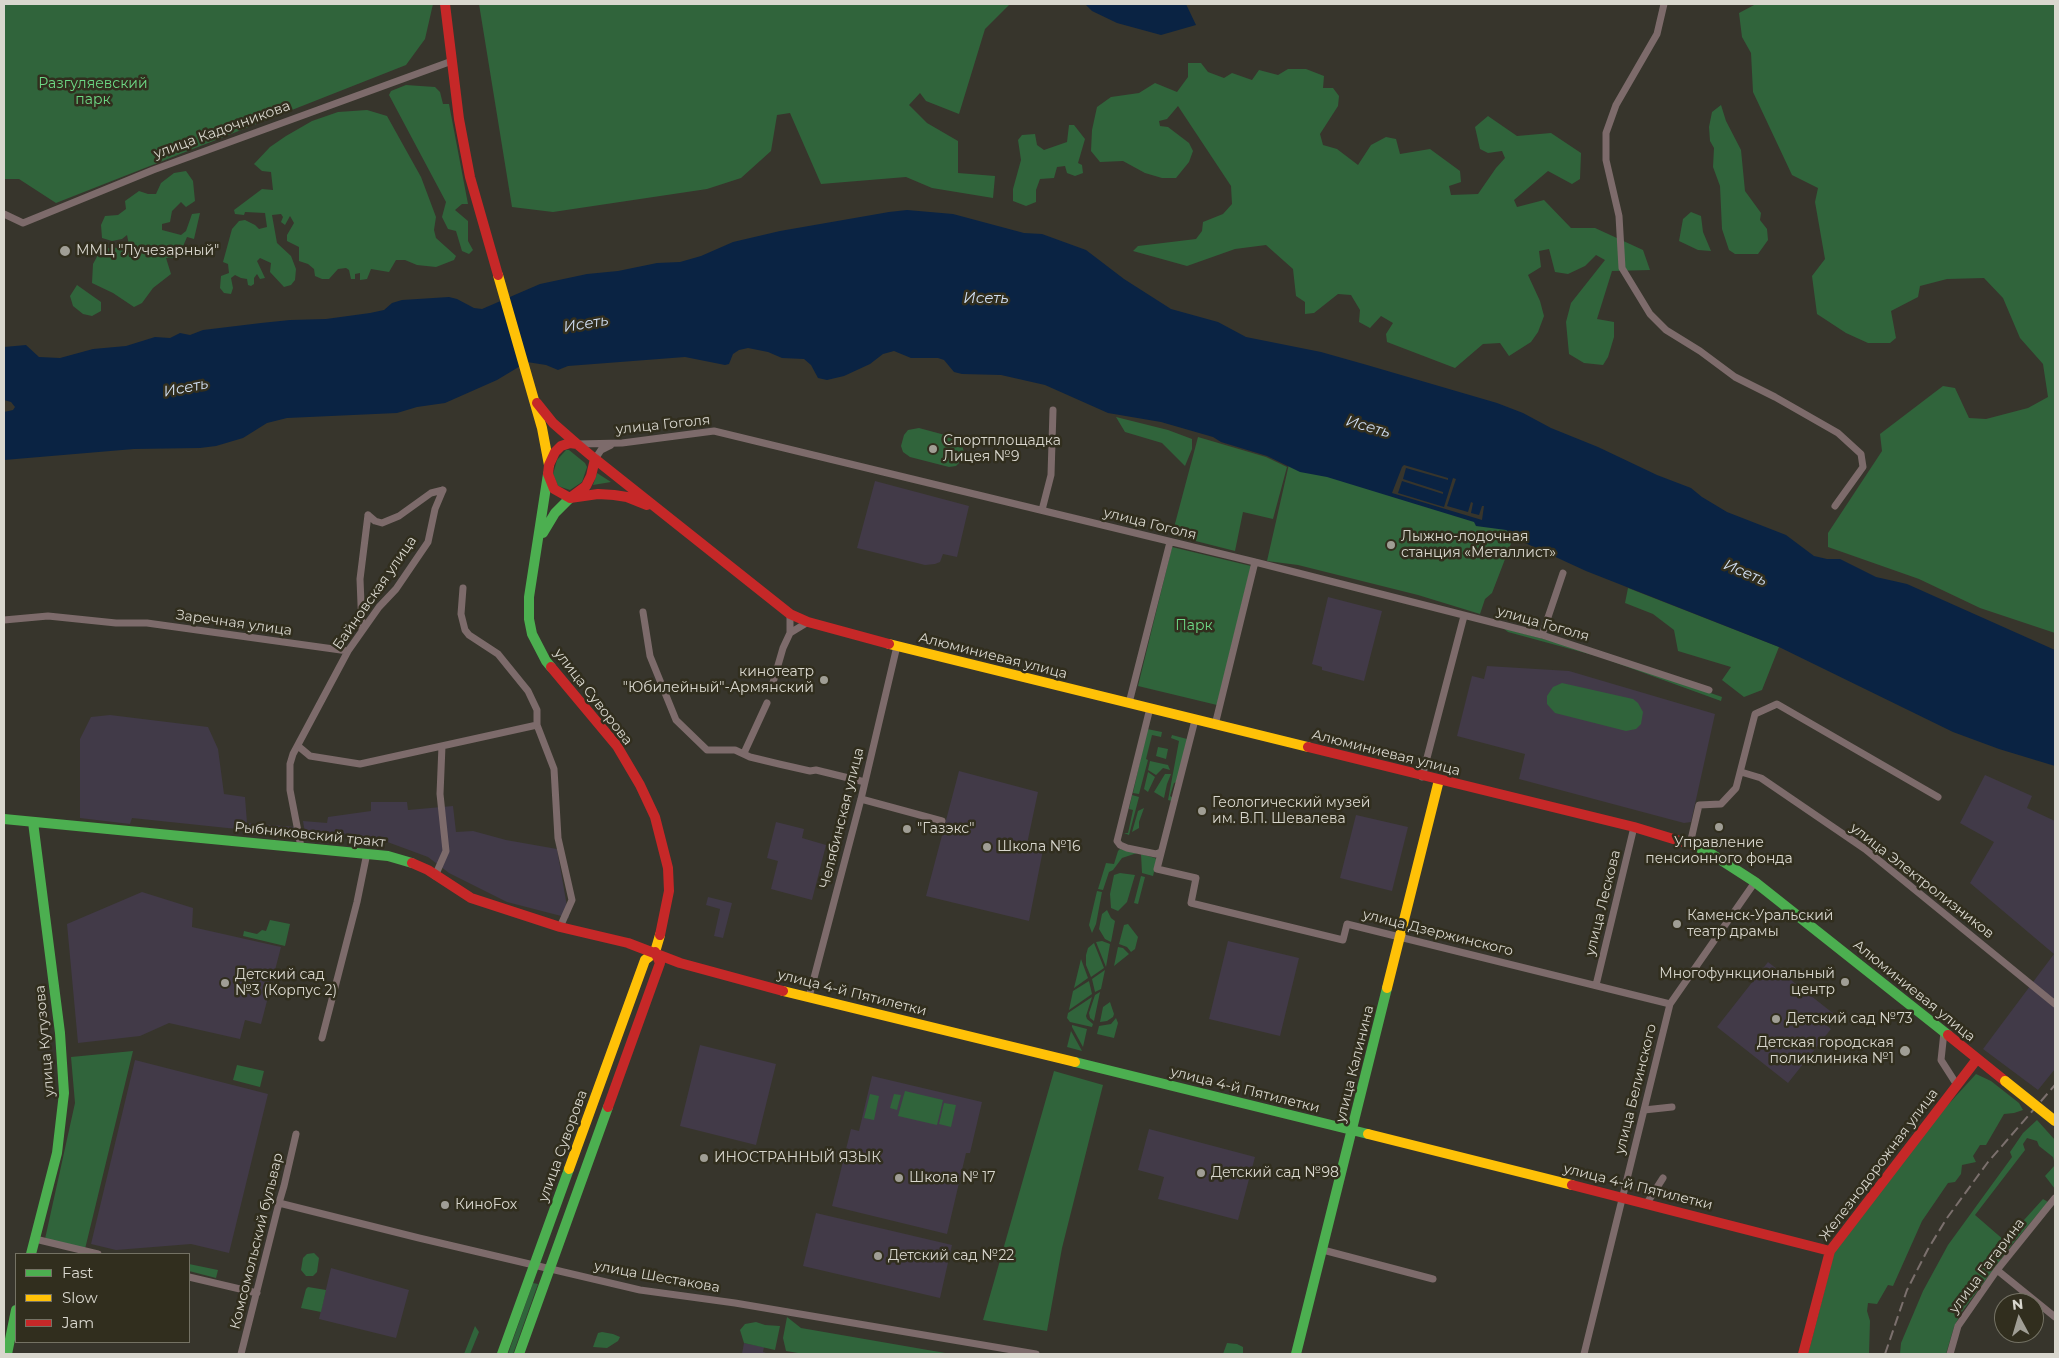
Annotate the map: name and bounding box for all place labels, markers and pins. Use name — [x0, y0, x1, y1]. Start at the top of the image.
place label: ММЦ "Лучезарный" — [76, 243, 219, 259]
marker: ММЦ "Лучезарный" — [58, 244, 72, 258]
place label: Спортплощадка Лицея №9 — [943, 433, 1061, 466]
marker: Спортплощадка Лицея №9 — [927, 443, 939, 455]
place label: Лыжно-лодочная станция «Металлист» — [1401, 529, 1556, 562]
marker: Лыжно-лодочная станция «Металлист» — [1385, 539, 1397, 551]
place label: кинотеатр "Юбилейный"-Армянский — [623, 664, 814, 696]
marker: кинотеатр "Юбилейный"-Армянский — [818, 674, 830, 686]
place label: Геологический музей им. В.П. Шевалева — [1212, 795, 1370, 828]
marker: Геологический музей им. В.П. Шевалева — [1196, 805, 1208, 817]
place label: "Газэкс" — [917, 821, 974, 837]
marker: Управление пенсионного фонда — [1713, 821, 1725, 833]
marker: "Газэкс" — [901, 823, 913, 835]
place label: Управление пенсионного фонда — [1645, 835, 1793, 868]
place label: Школа №16 — [997, 839, 1081, 855]
marker: Школа №16 — [981, 841, 993, 853]
place label: Каменск-Уральский театр драмы — [1687, 908, 1833, 940]
marker: Каменск-Уральский театр драмы — [1671, 918, 1683, 930]
place label: Многофункциональный центр — [1659, 966, 1835, 999]
place label: Детский сад №3 (Корпус 2) — [235, 967, 337, 1000]
marker: Многофункциональный центр — [1839, 976, 1851, 988]
marker: Детский сад №3 (Корпус 2) — [219, 977, 231, 989]
place label: Детский сад №73 — [1786, 1011, 1913, 1027]
marker: Детский сад №73 — [1770, 1013, 1782, 1025]
place label: Детская городская поликлиника №1 — [1757, 1035, 1894, 1068]
marker: Детская городская поликлиника №1 — [1898, 1044, 1912, 1058]
place label: ИНОСТРАННЫЙ ЯЗЫК — [714, 1150, 881, 1166]
marker: ИНОСТРАННЫЙ ЯЗЫК — [698, 1152, 710, 1164]
place label: Детский сад №98 — [1211, 1165, 1339, 1181]
marker: Детский сад №98 — [1195, 1167, 1207, 1179]
place label: Школа № 17 — [909, 1170, 996, 1186]
marker: Школа № 17 — [893, 1172, 905, 1184]
place label: КиноFox — [455, 1197, 517, 1213]
marker: КиноFox — [439, 1199, 451, 1211]
place label: Детский сад №22 — [888, 1248, 1014, 1264]
marker: Детский сад №22 — [872, 1250, 884, 1262]

